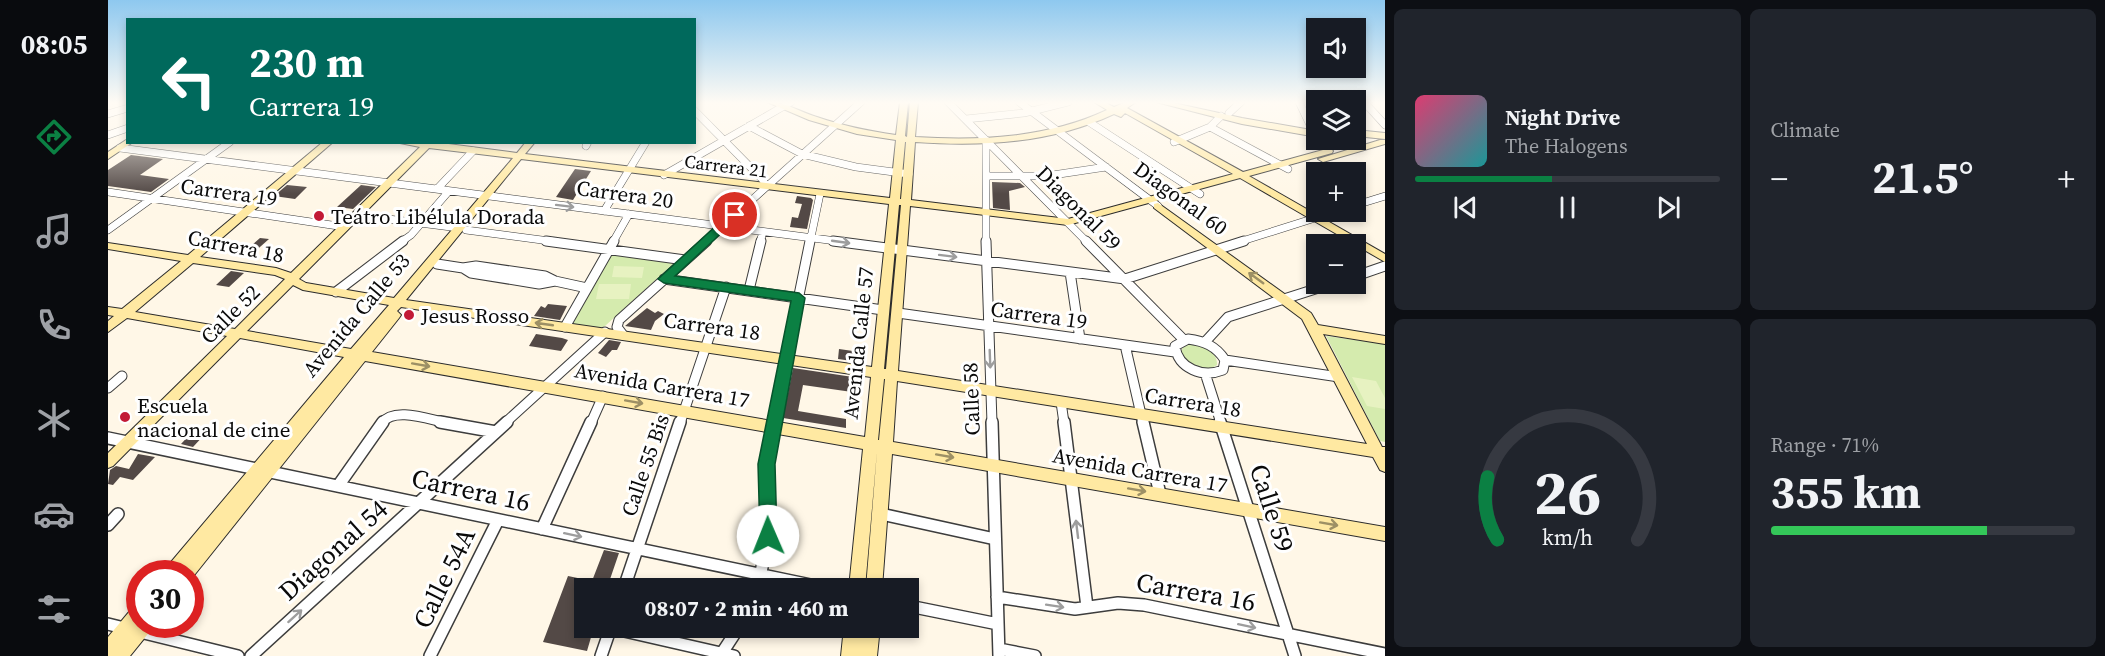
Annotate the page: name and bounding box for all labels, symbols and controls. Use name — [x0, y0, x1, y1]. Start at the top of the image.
map controls — [1306, 18, 1366, 294]
button: sound — [1306, 18, 1366, 78]
text: 08:05 — [21, 26, 87, 63]
text: 230 m — [249, 33, 364, 91]
icon: left — [150, 42, 228, 120]
text: Carrera 19 — [249, 88, 374, 125]
button: layers — [1306, 90, 1366, 150]
text: Night Drive — [1505, 102, 1620, 132]
icon: directions — [33, 116, 75, 158]
text: Climate — [1771, 116, 1840, 144]
text: The Halogens — [1505, 132, 1628, 160]
text: 21.5° — [1872, 146, 1973, 208]
street label: Carrera 21 — [683, 149, 769, 183]
street label: Diagonal 60 — [1128, 154, 1234, 242]
text: − — [1771, 156, 1788, 201]
text: + — [2058, 156, 2075, 201]
street label: Diagonal 59 — [1030, 159, 1128, 257]
button: + — [1306, 162, 1366, 222]
street label: Carrera 19 — [179, 171, 279, 213]
street label: Carrera 20 — [575, 173, 675, 215]
pin — [709, 189, 760, 240]
icon: previous — [1449, 191, 1482, 224]
icon: pause — [1551, 191, 1584, 224]
icon: next — [1652, 191, 1685, 224]
icon: arrive — [718, 198, 751, 231]
one-way arrow — [554, 201, 574, 212]
place label: Teátro Libélula Dorada — [331, 202, 545, 231]
marker: Teátro Libélula Dorada — [312, 209, 326, 223]
icon: music — [33, 210, 75, 252]
street label: Carrera 18 — [185, 222, 287, 270]
button: − — [1306, 234, 1366, 294]
one-way arrow — [831, 237, 851, 248]
street label: Avenida Calle 53 — [296, 247, 416, 383]
one-way arrow — [937, 250, 957, 261]
street label: Avenida Calle 57 — [836, 265, 880, 421]
one-way arrow — [1249, 272, 1265, 284]
street label: Calle 52 — [194, 278, 266, 350]
street label: Carrera 19 — [989, 294, 1089, 336]
place label: Jesus Rosso — [420, 301, 529, 330]
icon: phone — [33, 304, 75, 346]
street label: Carrera 18 — [662, 305, 762, 347]
marker: Jesus Rosso — [402, 308, 416, 322]
one-way arrow — [535, 318, 554, 329]
one-way arrow — [984, 349, 995, 369]
street label: Avenida Carrera 17 — [572, 355, 752, 415]
one-way arrow — [411, 359, 430, 370]
street label: Calle 58 — [955, 362, 987, 436]
street label: Carrera 18 — [1143, 380, 1243, 424]
place label: Escuela nacional de cine — [137, 391, 290, 444]
one-way arrow — [624, 396, 643, 407]
icon: climate — [33, 399, 75, 441]
marker: Escuela nacional de cine — [118, 410, 132, 424]
street label: Calle 55 Bis — [614, 410, 676, 520]
text: Range · 71% — [1771, 431, 1879, 459]
street label: Avenida Carrera 17 — [1050, 440, 1230, 500]
text: 26 — [1533, 449, 1601, 535]
one-way arrow — [934, 451, 954, 462]
street label: Calle 59 — [1241, 459, 1303, 557]
street label: Carrera 16 — [408, 460, 534, 520]
text: 355 km — [1771, 461, 1921, 523]
one-way arrow — [1126, 485, 1146, 496]
street label: Diagonal 54 — [271, 491, 395, 609]
icon: car — [33, 493, 75, 535]
position arrow — [736, 504, 800, 568]
one-way arrow — [1071, 519, 1082, 539]
one-way arrow — [1318, 519, 1338, 530]
street label: Calle 54A — [404, 522, 484, 634]
text: km/h — [1542, 523, 1593, 552]
one-way arrow — [562, 530, 582, 541]
speed limit sign: 30 — [126, 560, 204, 638]
street label: Carrera 16 — [1134, 564, 1258, 620]
icon: filters — [33, 588, 75, 630]
text: 08:07 · 2 min · 460 m — [645, 593, 848, 623]
one-way arrow — [1044, 601, 1064, 612]
one-way arrow — [287, 609, 302, 624]
one-way arrow — [1237, 621, 1256, 632]

